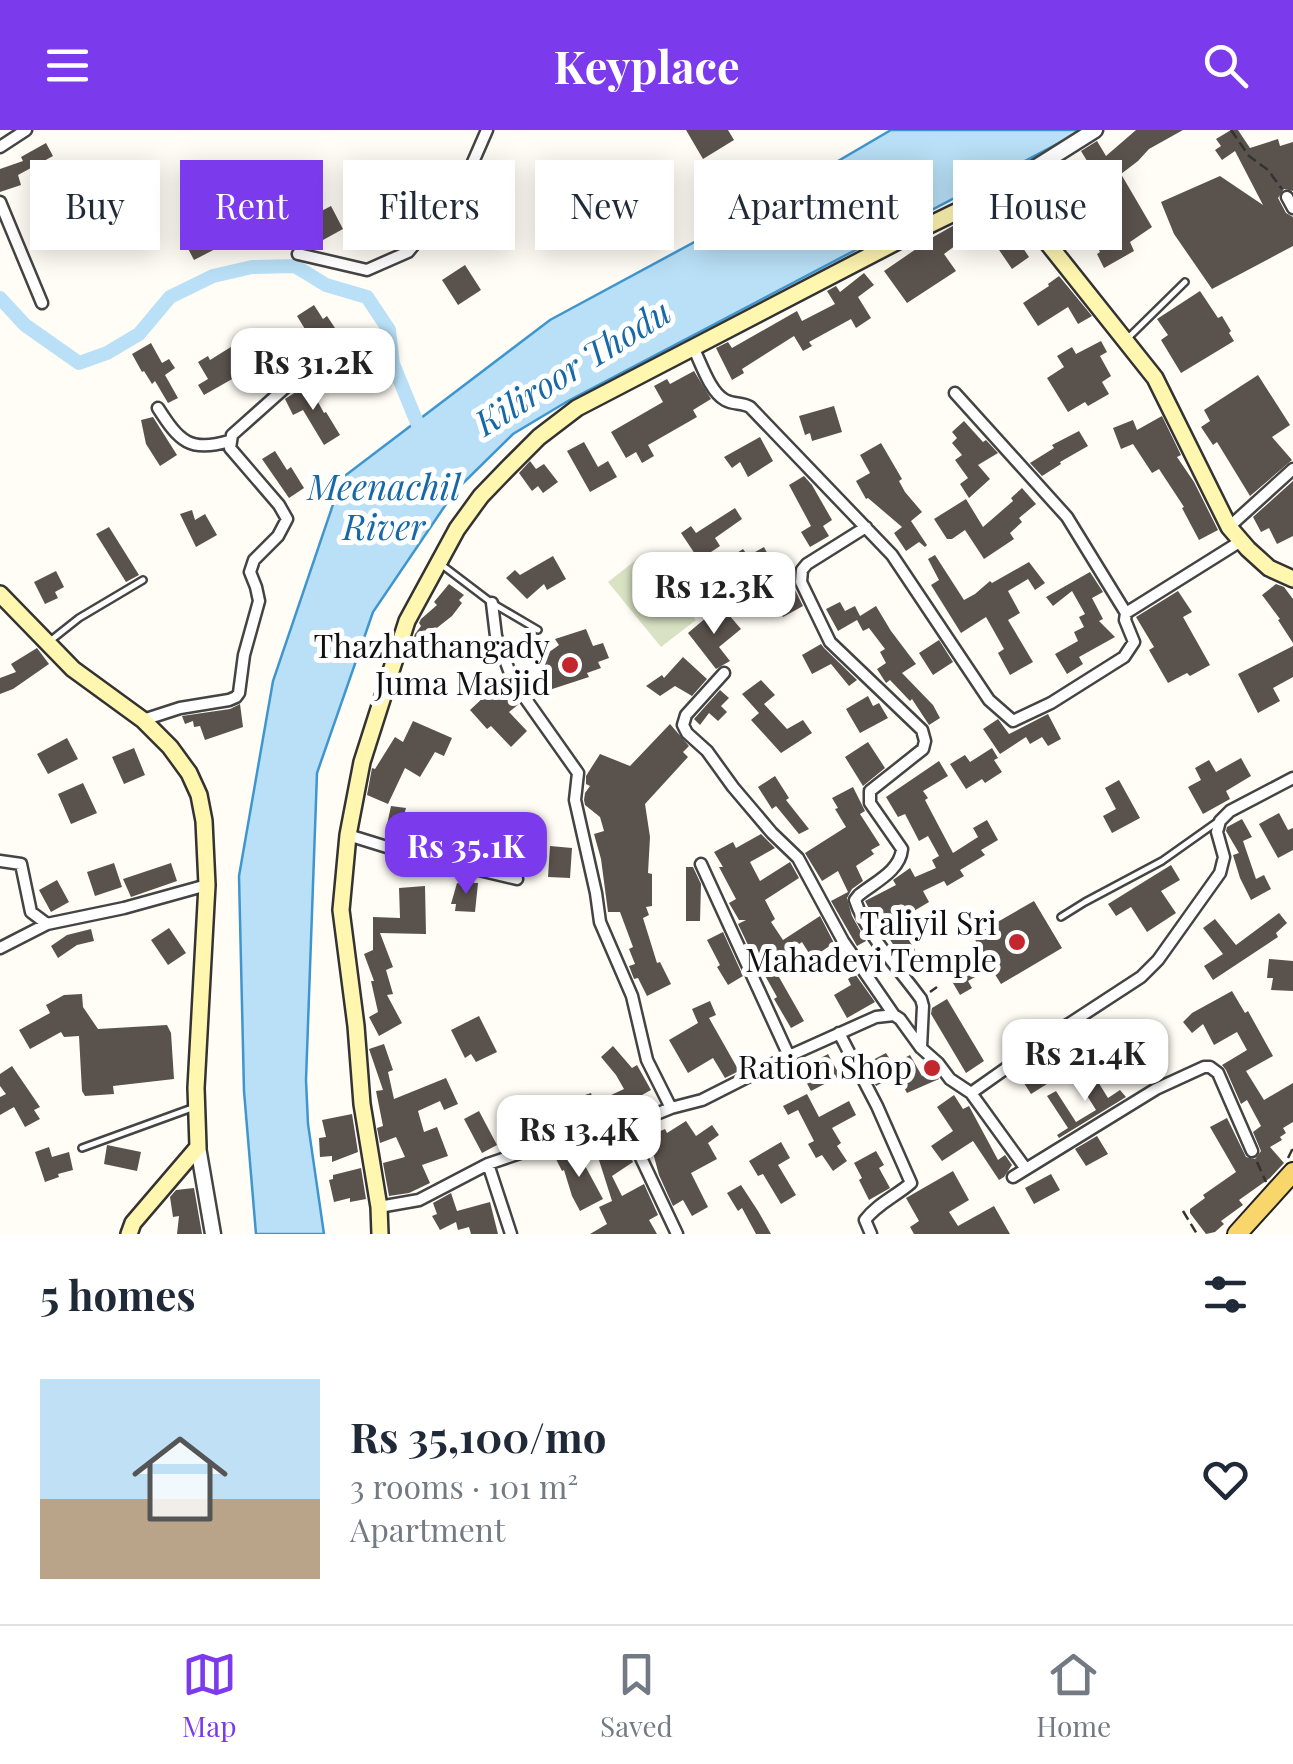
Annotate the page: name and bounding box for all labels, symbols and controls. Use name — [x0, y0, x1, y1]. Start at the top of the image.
text: Keyplace — [553, 35, 740, 95]
icon: menu — [40, 38, 95, 93]
icon: search — [1198, 38, 1253, 93]
chip: Buy — [30, 160, 160, 250]
chip: Rent — [180, 160, 323, 250]
chip: Filters — [343, 160, 515, 250]
chip: New — [535, 160, 674, 250]
chip: Apartment — [694, 160, 933, 250]
chip: House — [953, 160, 1122, 250]
water label: Kiliroor Thodu — [463, 287, 679, 446]
pin: Rs 31.2K — [210, 328, 416, 413]
text: Rs 31.2K — [253, 339, 373, 382]
water label: Meenachil River — [306, 462, 462, 549]
pin: Rs 12.3K — [611, 552, 817, 637]
text: Rs 12.3K — [654, 563, 774, 606]
place label: Thazhathangady Juma Masjid — [313, 623, 550, 703]
marker: Thazhathangady Juma Masjid — [559, 654, 581, 676]
pin: Rs 35.1K — [363, 812, 569, 897]
text: Rs 35.1K — [407, 823, 525, 866]
place label: Taliyil Sri Mahadevi Temple — [745, 900, 997, 980]
marker: Taliyil Sri Mahadevi Temple — [1006, 931, 1028, 953]
pin: Rs 21.4K — [982, 1019, 1188, 1104]
text: Rs 21.4K — [1024, 1030, 1146, 1073]
place label: Ration Shop — [738, 1044, 912, 1087]
marker: Ration Shop — [921, 1057, 943, 1079]
pin: Rs 13.4K — [476, 1095, 682, 1180]
text: Rs 13.4K — [519, 1106, 639, 1149]
text: 5 homes — [40, 1266, 196, 1322]
icon: filters — [1198, 1267, 1253, 1322]
text: Rs 35,100/mo — [350, 1408, 607, 1464]
icon: home — [120, 1419, 240, 1539]
icon: heart — [1198, 1452, 1253, 1507]
text: 3 rooms · 101 m² — [350, 1464, 578, 1507]
text: Apartment — [350, 1507, 505, 1550]
tab: Map — [182, 1647, 237, 1744]
tab: Saved — [600, 1647, 673, 1744]
tab: Home — [1036, 1647, 1111, 1744]

